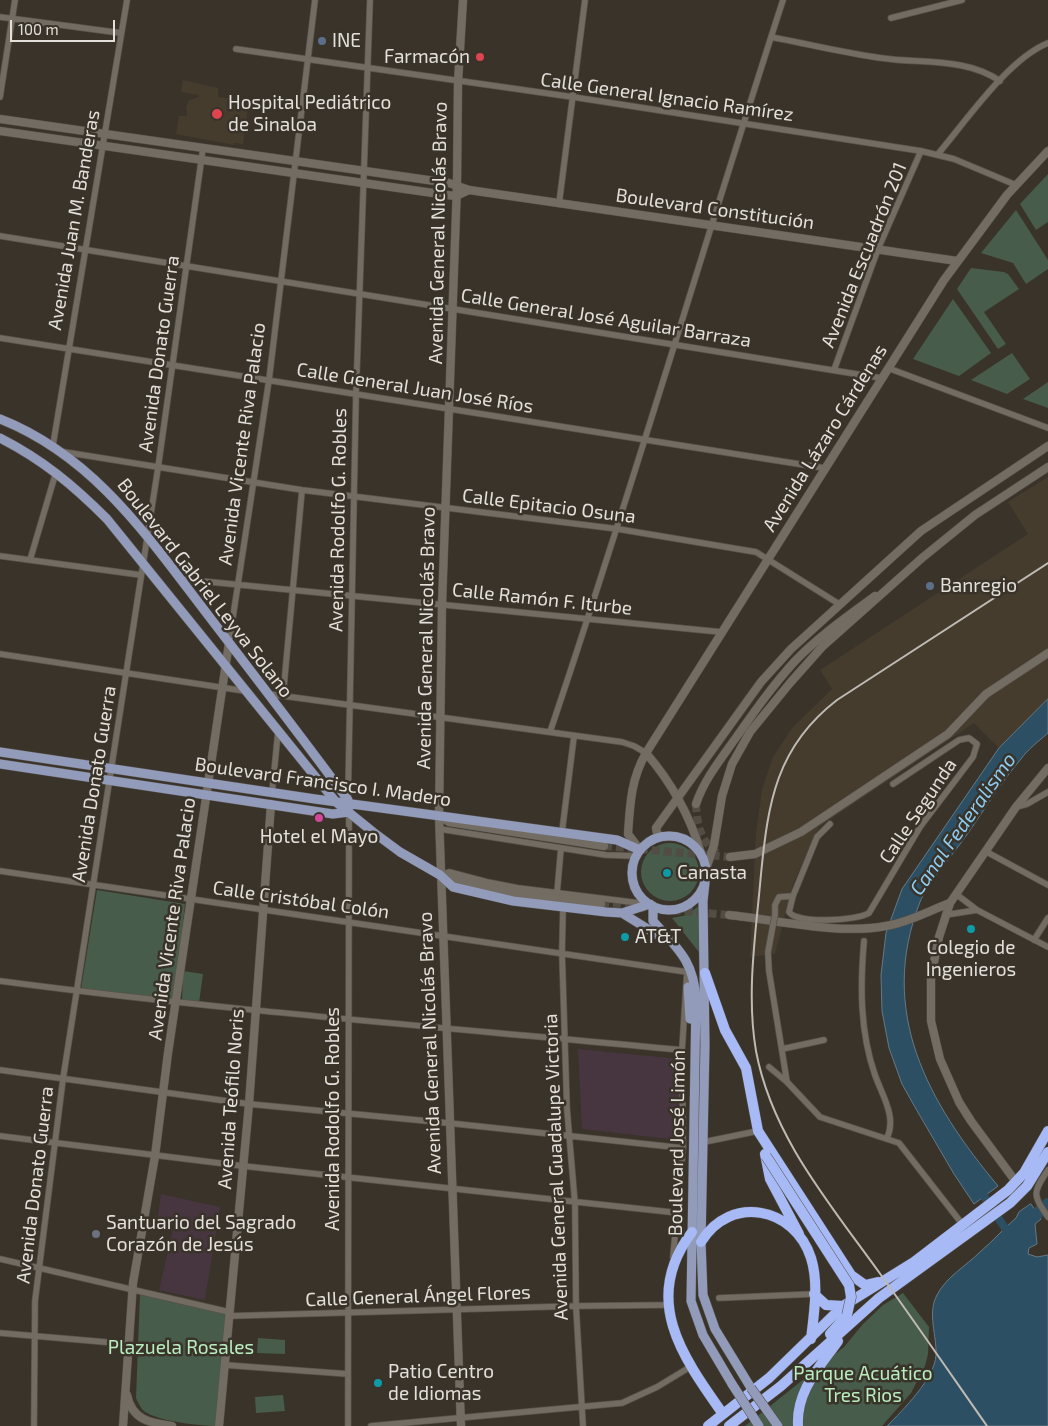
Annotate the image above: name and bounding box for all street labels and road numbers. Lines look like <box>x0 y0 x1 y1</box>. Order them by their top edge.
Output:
street label: Calle General Ignacio Ramírez <box>539 68 795 126</box>
street label: Avenida General Nicolás Bravo <box>424 101 452 365</box>
street label: Avenida Juan M. Banderas <box>43 108 105 332</box>
street label: Avenida Escuadrón 201 <box>816 159 912 351</box>
street label: Boulevard Constitución <box>614 184 816 234</box>
street label: Avenida Donato Guerra <box>134 254 184 454</box>
street label: Calle General José Aguilar Barraza <box>459 284 753 352</box>
street label: Avenida Vicente Riva Palacio <box>214 321 270 567</box>
street label: Avenida Lázaro Cárdenas <box>758 340 892 536</box>
street label: Calle General Juan José Ríos <box>295 358 535 418</box>
street label: Avenida Rodolfo G. Robles <box>325 408 351 632</box>
street label: Boulevard Gabriel Leyva Solano <box>112 474 298 702</box>
street label: Calle Epitacio Osuna <box>461 484 637 528</box>
street label: Avenida General Nicolás Bravo <box>412 506 440 770</box>
street label: Calle Ramón F. Iturbe <box>451 578 633 620</box>
street label: Avenida Donato Guerra <box>67 684 121 884</box>
street label: Boulevard Francisco I. Madero <box>193 753 453 811</box>
street label: Calle Segunda <box>875 754 961 868</box>
street label: Avenida Vicente Riva Palacio <box>144 796 200 1042</box>
street label: Calle Cristóbal Colón <box>211 876 391 924</box>
street label: Avenida General Nicolás Bravo <box>414 911 446 1175</box>
street label: Avenida Rodolfo G. Robles <box>322 1007 344 1231</box>
street label: Avenida Teófilo Noris <box>213 1008 249 1190</box>
street label: Avenida General Guadalupe Victoria <box>539 1013 573 1321</box>
street label: Boulevard José Limón <box>664 1050 690 1236</box>
street label: Avenida Donato Guerra <box>12 1085 58 1285</box>
street label: Calle General Ángel Flores <box>305 1281 531 1311</box>

